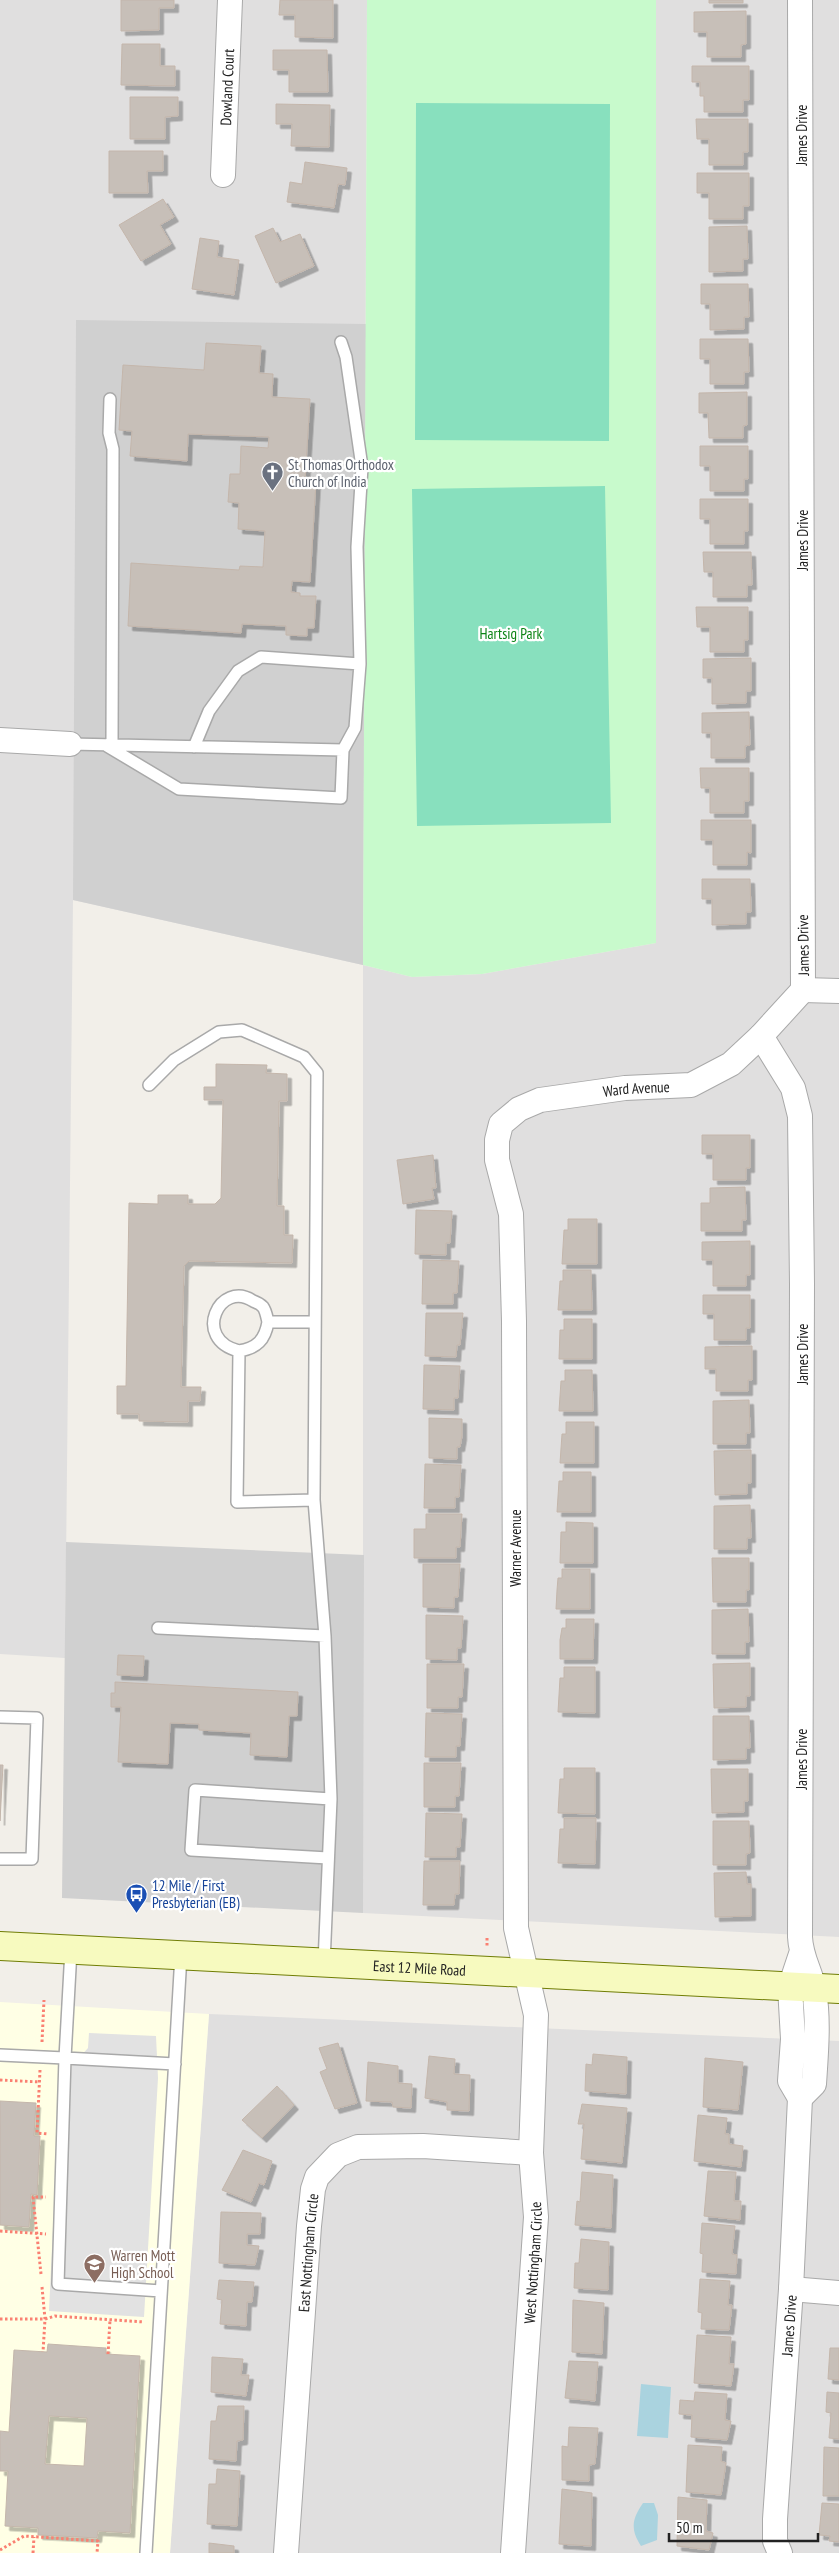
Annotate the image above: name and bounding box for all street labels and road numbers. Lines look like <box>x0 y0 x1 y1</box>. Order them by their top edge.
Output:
street label: Dowland Court <box>215 48 238 126</box>
street label: James Drive <box>792 104 811 167</box>
street label: James Drive <box>793 509 812 572</box>
street label: James Drive <box>793 914 813 977</box>
street label: Ward Avenue <box>602 1076 670 1101</box>
street label: James Drive <box>793 1323 812 1386</box>
street label: Warner Avenue <box>506 1509 525 1587</box>
street label: James Drive <box>792 1728 811 1791</box>
street label: East 12 Mile Road <box>373 1956 466 1979</box>
street label: East Nottingham Circle <box>293 2193 322 2313</box>
street label: West Nottingham Circle <box>519 2201 546 2324</box>
street label: James Drive <box>777 2294 800 2358</box>

